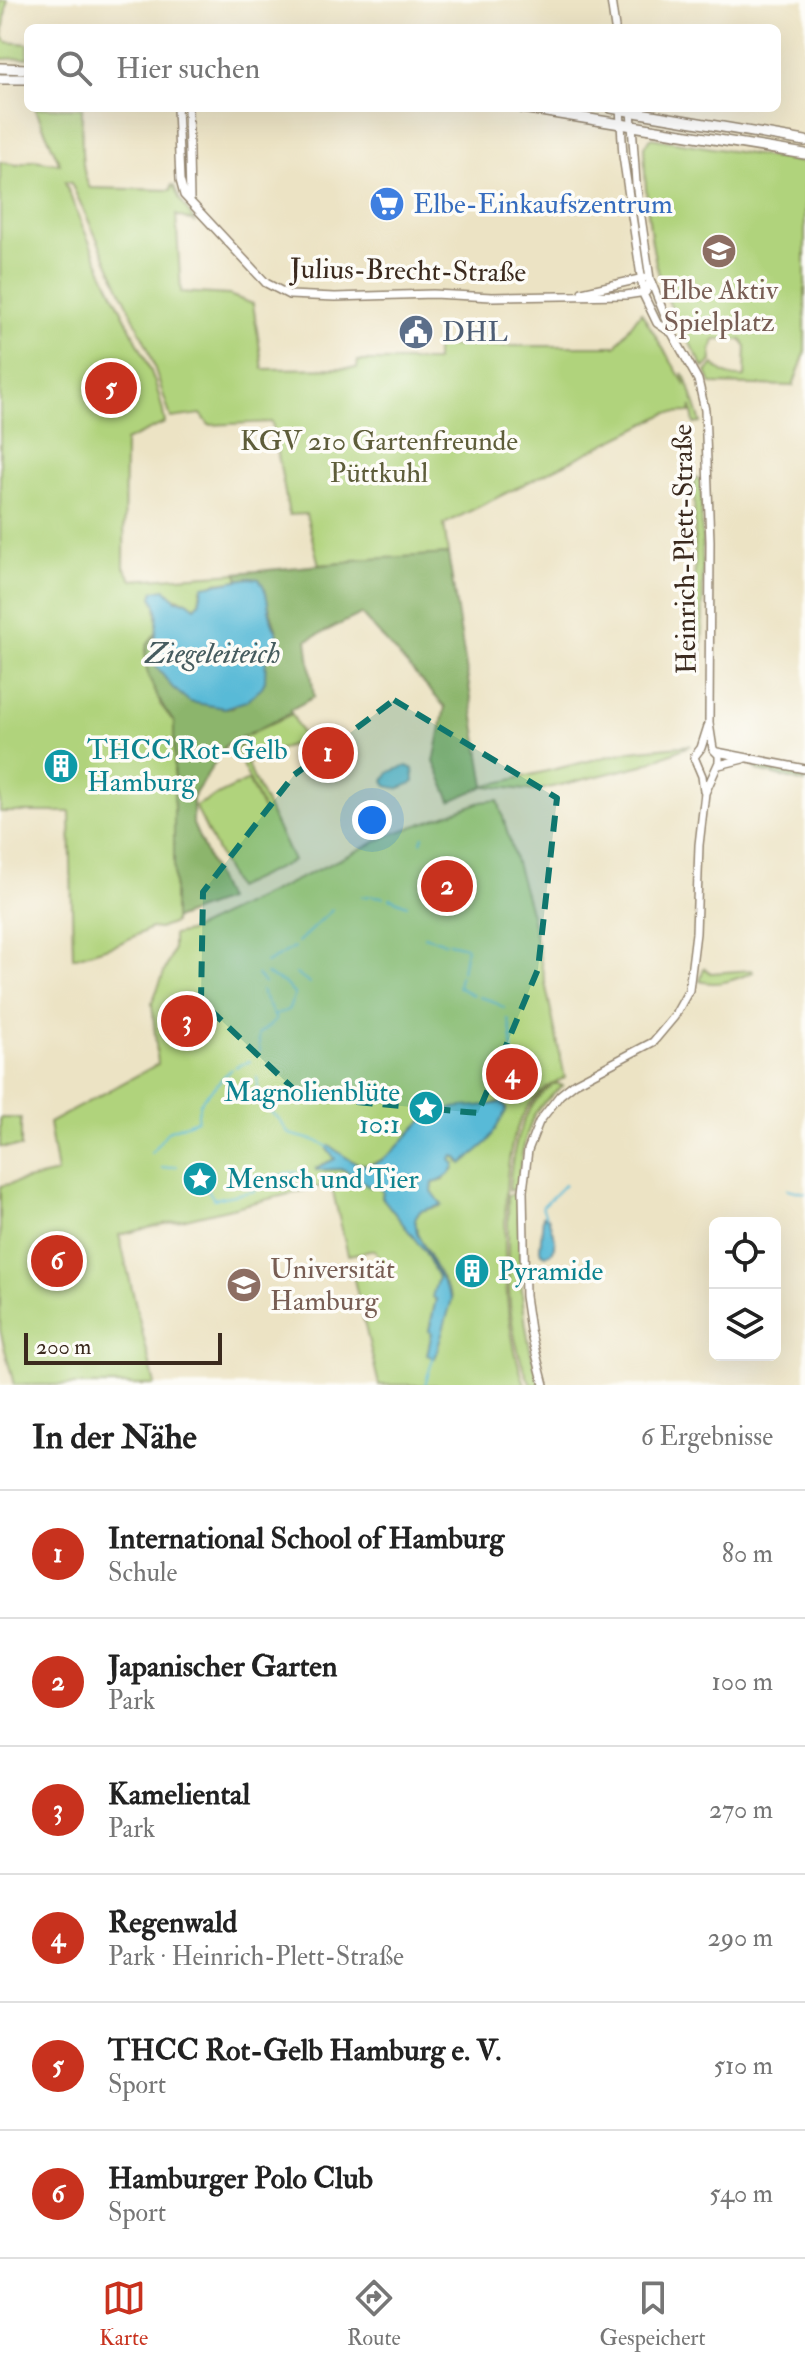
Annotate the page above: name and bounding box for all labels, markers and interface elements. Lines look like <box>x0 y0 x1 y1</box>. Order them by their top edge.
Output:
search box <box>24 24 781 112</box>
icon: search <box>52 46 96 90</box>
text: Hier suchen <box>116 50 260 87</box>
supermarket icon: Elbe-Einkaufszentrum <box>368 185 406 223</box>
place label: Elbe-Einkaufszentrum <box>413 187 673 222</box>
school or university icon: Elbe Aktiv Spielplatz <box>700 232 738 270</box>
street label: Julius-Brecht-Straße <box>289 251 527 291</box>
place label: Elbe Aktiv Spielplatz <box>660 273 779 340</box>
public building icon: DHL <box>397 313 435 351</box>
place label: DHL <box>442 315 508 350</box>
pin: 5 <box>85 358 137 418</box>
street label: Heinrich-Plett-Straße <box>665 423 705 674</box>
park label: KGV 210 Gartenfreunde Püttkuhl <box>240 424 518 491</box>
water label: Ziegeleiteich <box>144 635 281 672</box>
pin: 1 <box>302 723 354 783</box>
place label: THCC Rot-Gelb Hamburg <box>87 733 288 800</box>
building icon: THCC Rot-Gelb Hamburg <box>42 747 80 785</box>
your location <box>352 800 392 840</box>
pin: 2 <box>421 856 473 916</box>
pin: 3 <box>161 991 213 1051</box>
pin: 4 <box>486 1044 538 1104</box>
place label: Magnolienblüte 10:1 <box>224 1075 400 1142</box>
place icon: Magnolienblüte 10:1 <box>407 1089 445 1127</box>
place icon: Mensch und Tier <box>181 1160 219 1198</box>
place label: Mensch und Tier <box>226 1162 419 1197</box>
map controls <box>709 1217 781 1361</box>
button: locate <box>709 1217 781 1289</box>
pin: 6 <box>31 1231 83 1291</box>
place label: Universität Hamburg <box>270 1252 395 1319</box>
building icon: Pyramide <box>453 1252 491 1290</box>
place label: Pyramide <box>498 1254 603 1289</box>
school or university icon: Universität Hamburg <box>225 1266 263 1304</box>
button: layers <box>709 1289 781 1361</box>
scale bar <box>24 1329 222 1365</box>
text: 200 m <box>36 1333 91 1361</box>
text: In der Nähe <box>32 1416 197 1459</box>
text: 6 Ergebnisse <box>641 1421 773 1453</box>
text: International School of Hamburg <box>108 1520 504 1557</box>
text: 1 <box>53 1538 63 1570</box>
text: 80 m <box>722 1538 773 1570</box>
text: Schule <box>108 1557 177 1589</box>
text: Japanischer Garten <box>108 1648 337 1685</box>
text: 2 <box>51 1666 65 1698</box>
text: 100 m <box>712 1666 773 1698</box>
text: Park <box>108 1685 155 1717</box>
text: Kameliental <box>108 1776 250 1813</box>
text: 3 <box>53 1794 63 1826</box>
text: 270 m <box>709 1794 773 1826</box>
text: Park <box>108 1813 155 1845</box>
text: Regenwald <box>108 1904 237 1941</box>
text: 4 <box>51 1922 65 1954</box>
text: 290 m <box>708 1922 773 1954</box>
text: Park · Heinrich-Plett-Straße <box>108 1941 404 1973</box>
text: THCC Rot-Gelb Hamburg e. V. <box>108 2032 501 2069</box>
text: 5 <box>52 2050 64 2082</box>
text: 510 m <box>713 2050 773 2082</box>
text: Sport <box>108 2069 166 2101</box>
text: Hamburger Polo Club <box>108 2160 373 2197</box>
text: 6 <box>51 2178 65 2210</box>
text: 540 m <box>709 2178 773 2210</box>
text: Sport <box>108 2197 166 2229</box>
tab: Karte <box>99 2276 148 2352</box>
tab: Route <box>347 2276 401 2352</box>
tab: Gespeichert <box>599 2276 706 2352</box>

